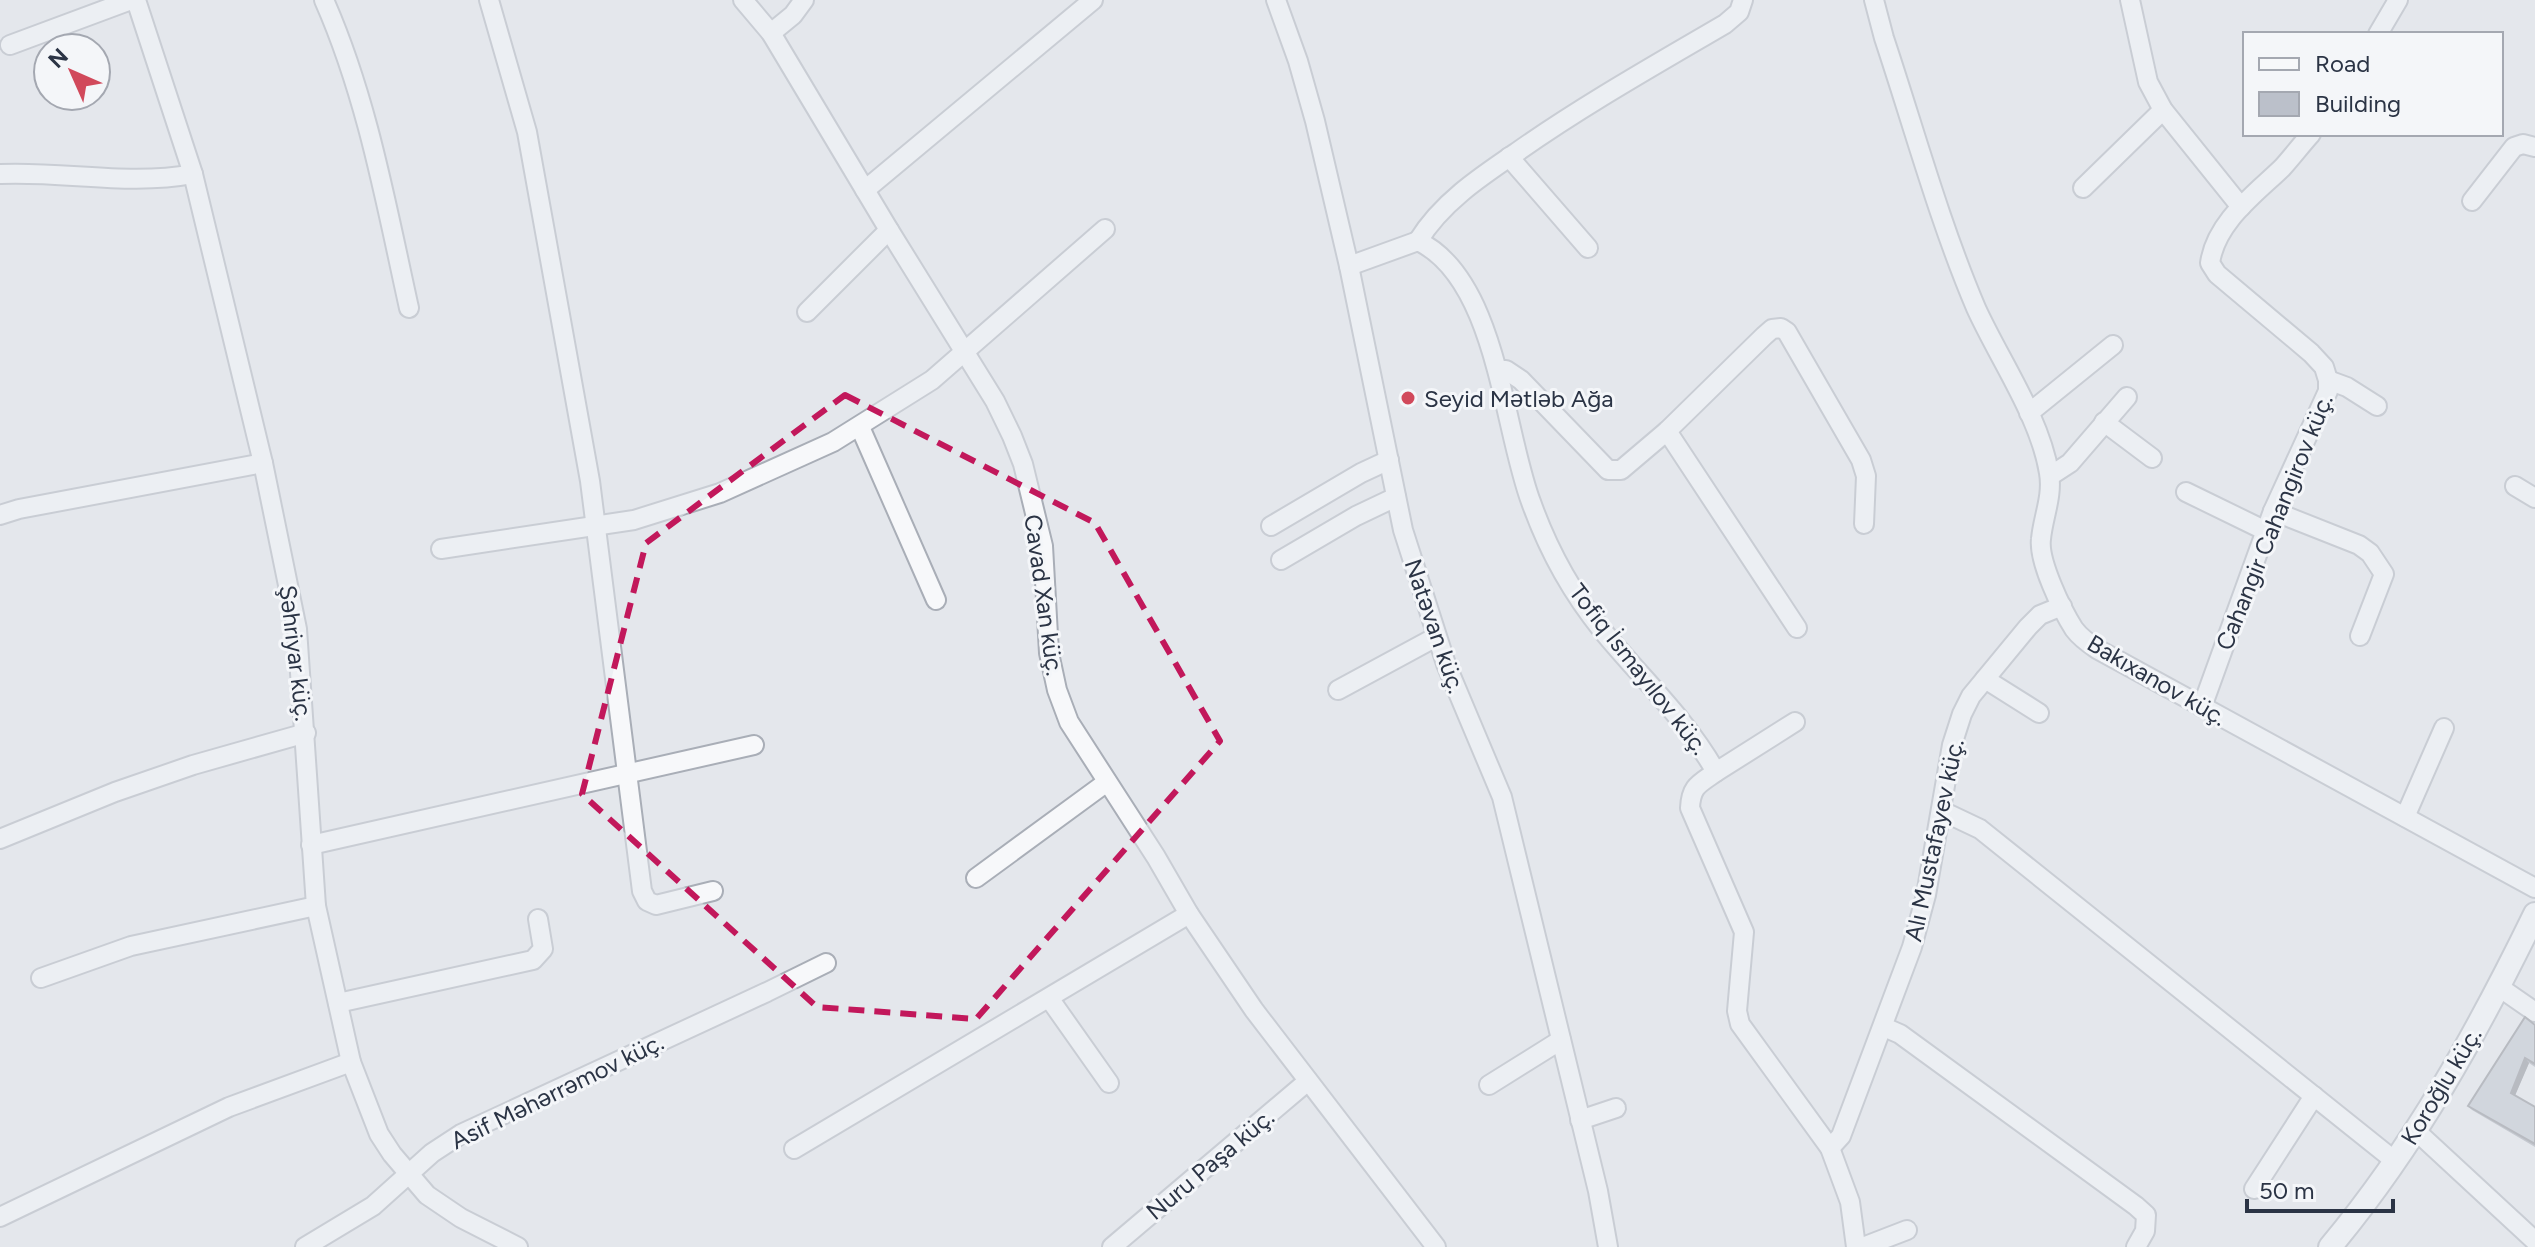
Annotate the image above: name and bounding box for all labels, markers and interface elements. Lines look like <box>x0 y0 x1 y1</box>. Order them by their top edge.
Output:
north arrow <box>32 32 112 112</box>
legend <box>2243 32 2503 136</box>
text: N <box>43 43 74 74</box>
text: Road <box>2315 49 2370 78</box>
text: Building <box>2315 89 2401 118</box>
place label: Seyid Mətləb Ağa <box>1424 384 1613 413</box>
marker: Seyid Mətləb Ağa <box>1399 389 1417 407</box>
street label: Cahangir Cahangirov küç. <box>2209 390 2339 654</box>
street label: Cavad Xan küç. <box>1018 512 1070 678</box>
street label: Natəvan küç. <box>1398 555 1472 697</box>
street label: Tofiq İsmayılov küç. <box>1563 578 1715 760</box>
street label: Şəhriyar küç. <box>273 583 319 723</box>
street label: Bakıxanov küç. <box>2082 628 2232 732</box>
street label: Alı Mustafayev küç. <box>1898 736 1970 944</box>
street label: Koroğlu küç. <box>2395 1022 2487 1150</box>
street label: Asif Məhərrəmov küç. <box>446 1027 668 1155</box>
street label: Nuru Paşa küç. <box>1140 1102 1280 1226</box>
scale bar <box>2247 1163 2393 1213</box>
text: 50 m <box>2259 1176 2315 1205</box>

